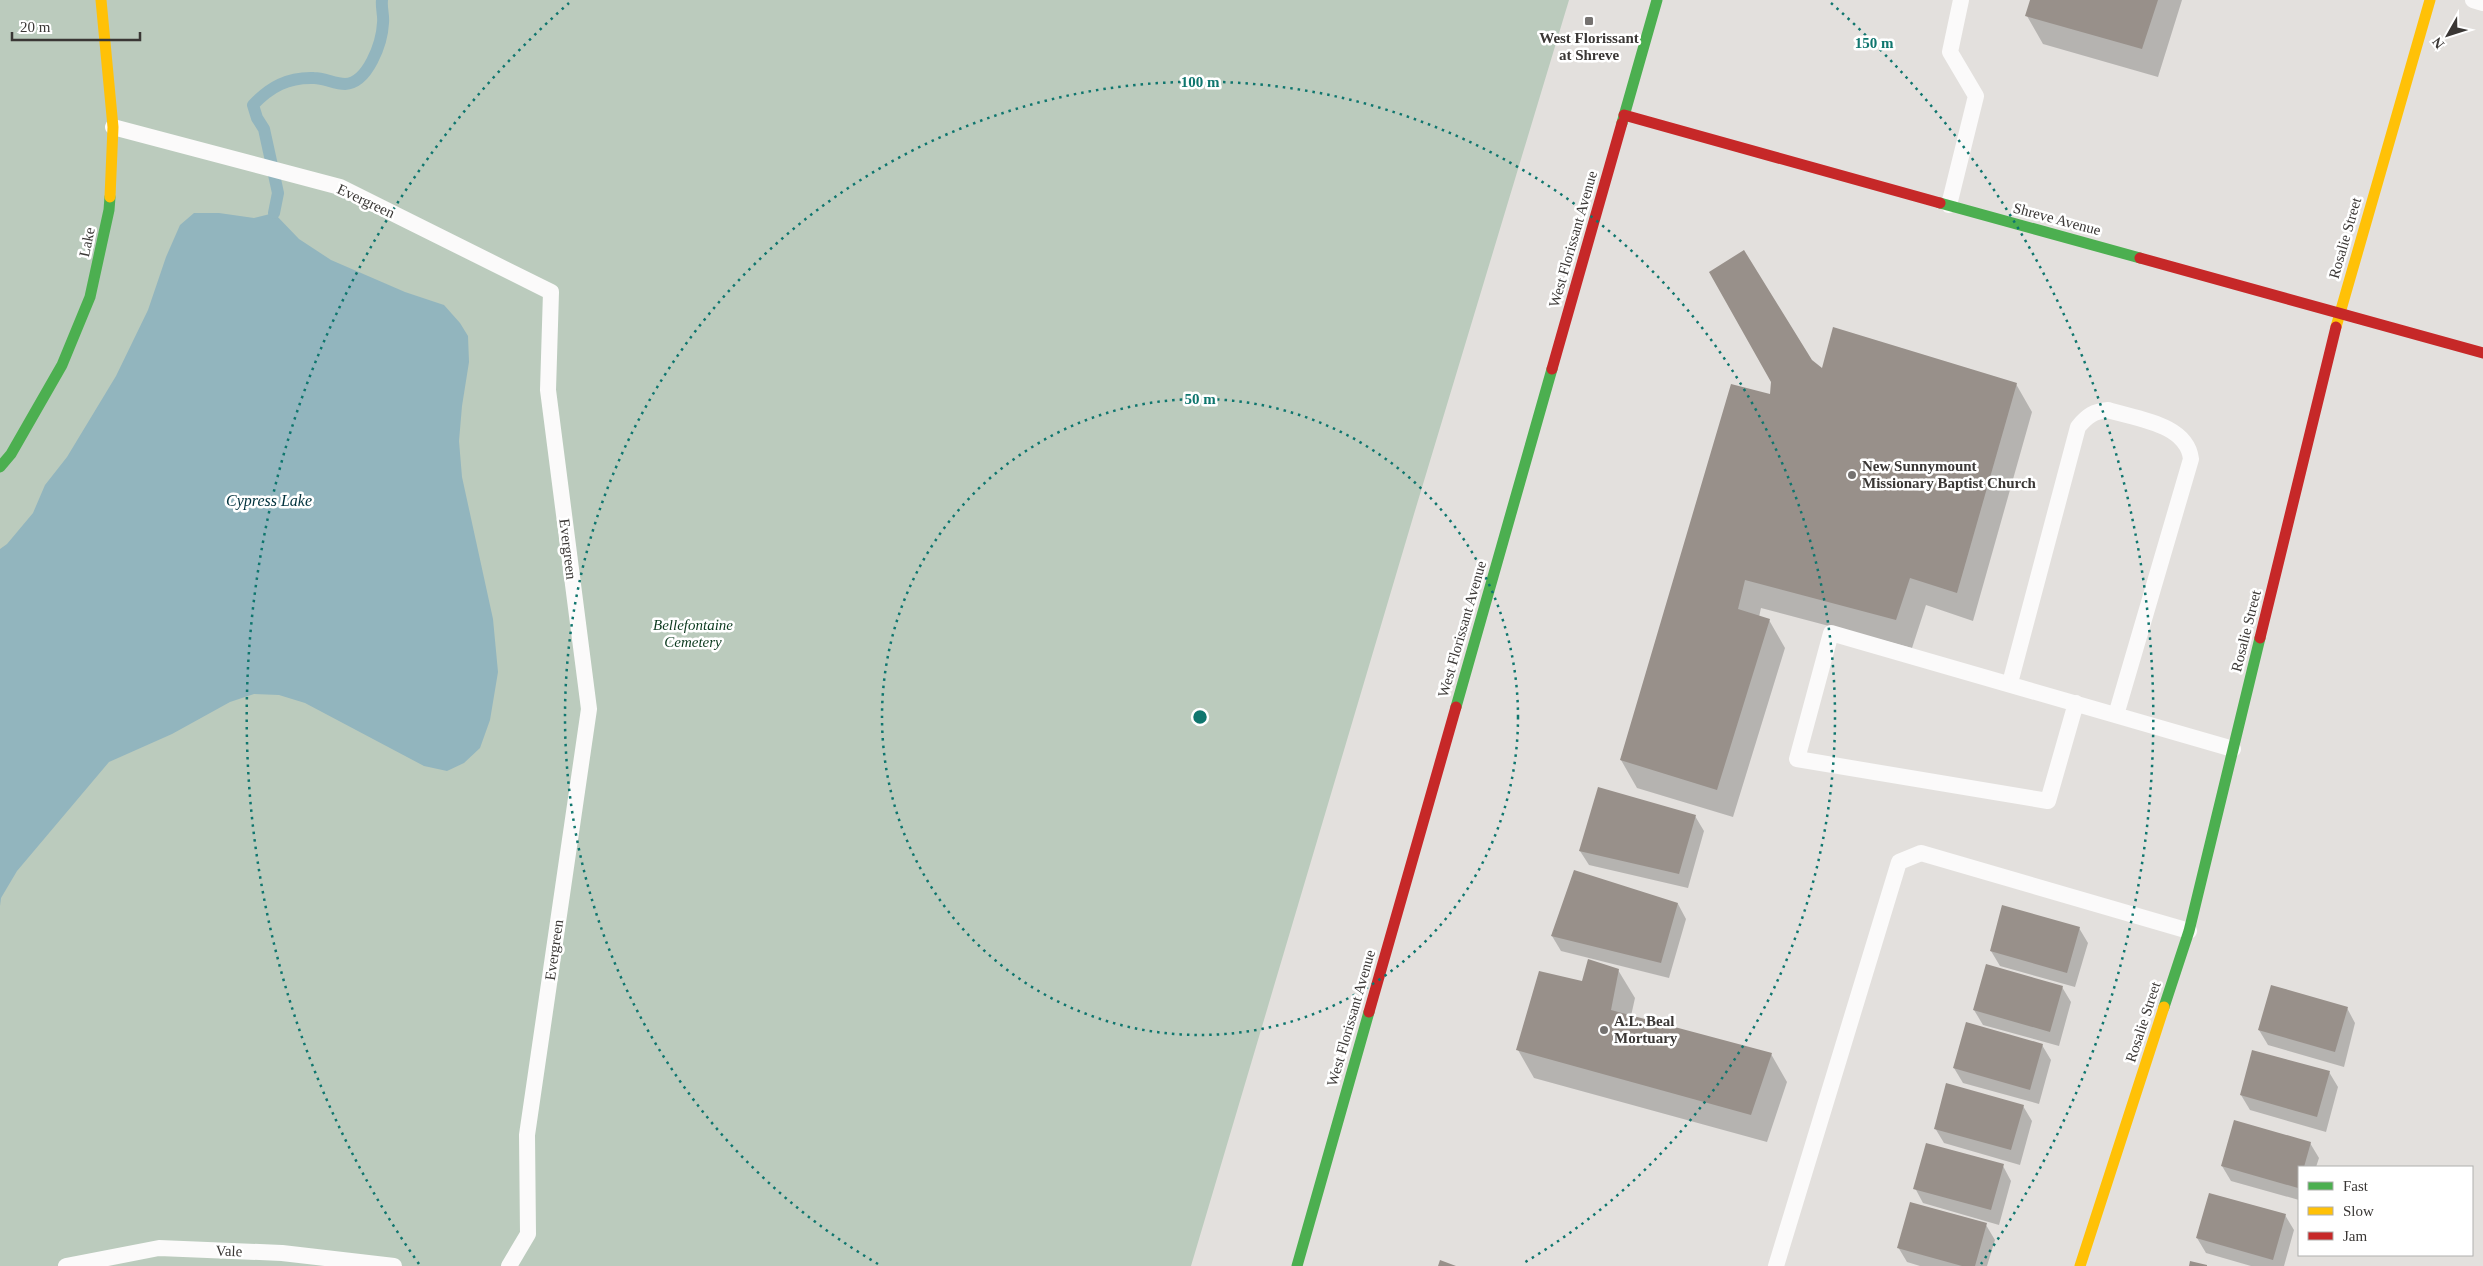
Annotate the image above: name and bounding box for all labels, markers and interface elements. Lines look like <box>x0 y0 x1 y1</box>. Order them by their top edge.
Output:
scale bar <box>12 10 140 42</box>
north arrow <box>2423 10 2473 60</box>
marker: West Florissant at Shreve <box>1583 15 1595 27</box>
text: 20 m <box>20 19 51 35</box>
place label: West Florissant at Shreve <box>1539 30 1639 63</box>
text: N <box>2429 34 2447 52</box>
text: 150 m <box>1855 35 1894 51</box>
text: 100 m <box>1181 74 1220 90</box>
street label: West Florissant Avenue <box>1546 169 1600 309</box>
street label: Evergreen <box>335 181 398 221</box>
street label: Rosalie Street <box>2326 195 2364 280</box>
street label: Shreve Avenue <box>2011 200 2103 238</box>
street label: Lake <box>76 225 98 258</box>
text: 50 m <box>1184 391 1216 407</box>
place label: New Sunnymount Missionary Baptist Church <box>1862 458 2037 491</box>
marker: New Sunnymount Missionary Baptist Church <box>1846 469 1858 481</box>
water label: Cypress Lake <box>226 492 312 510</box>
street label: Evergreen <box>556 518 580 581</box>
street label: West Florissant Avenue <box>1435 559 1489 699</box>
street label: Rosalie Street <box>2228 588 2264 674</box>
park label: Bellefontaine Cemetery <box>653 617 733 650</box>
centre of rings <box>1191 708 1209 726</box>
street label: Evergreen <box>542 918 566 981</box>
street label: West Florissant Avenue <box>1324 948 1378 1088</box>
street label: Rosalie Street <box>2122 979 2164 1064</box>
place label: A.L. Beal Mortuary <box>1614 1013 1678 1046</box>
marker: A.L. Beal Mortuary <box>1598 1024 1610 1036</box>
legend <box>2298 1166 2473 1256</box>
text: Fast <box>2343 1178 2369 1194</box>
text: Slow <box>2343 1203 2374 1219</box>
text: Jam <box>2343 1228 2367 1244</box>
street label: Vale <box>215 1243 243 1259</box>

